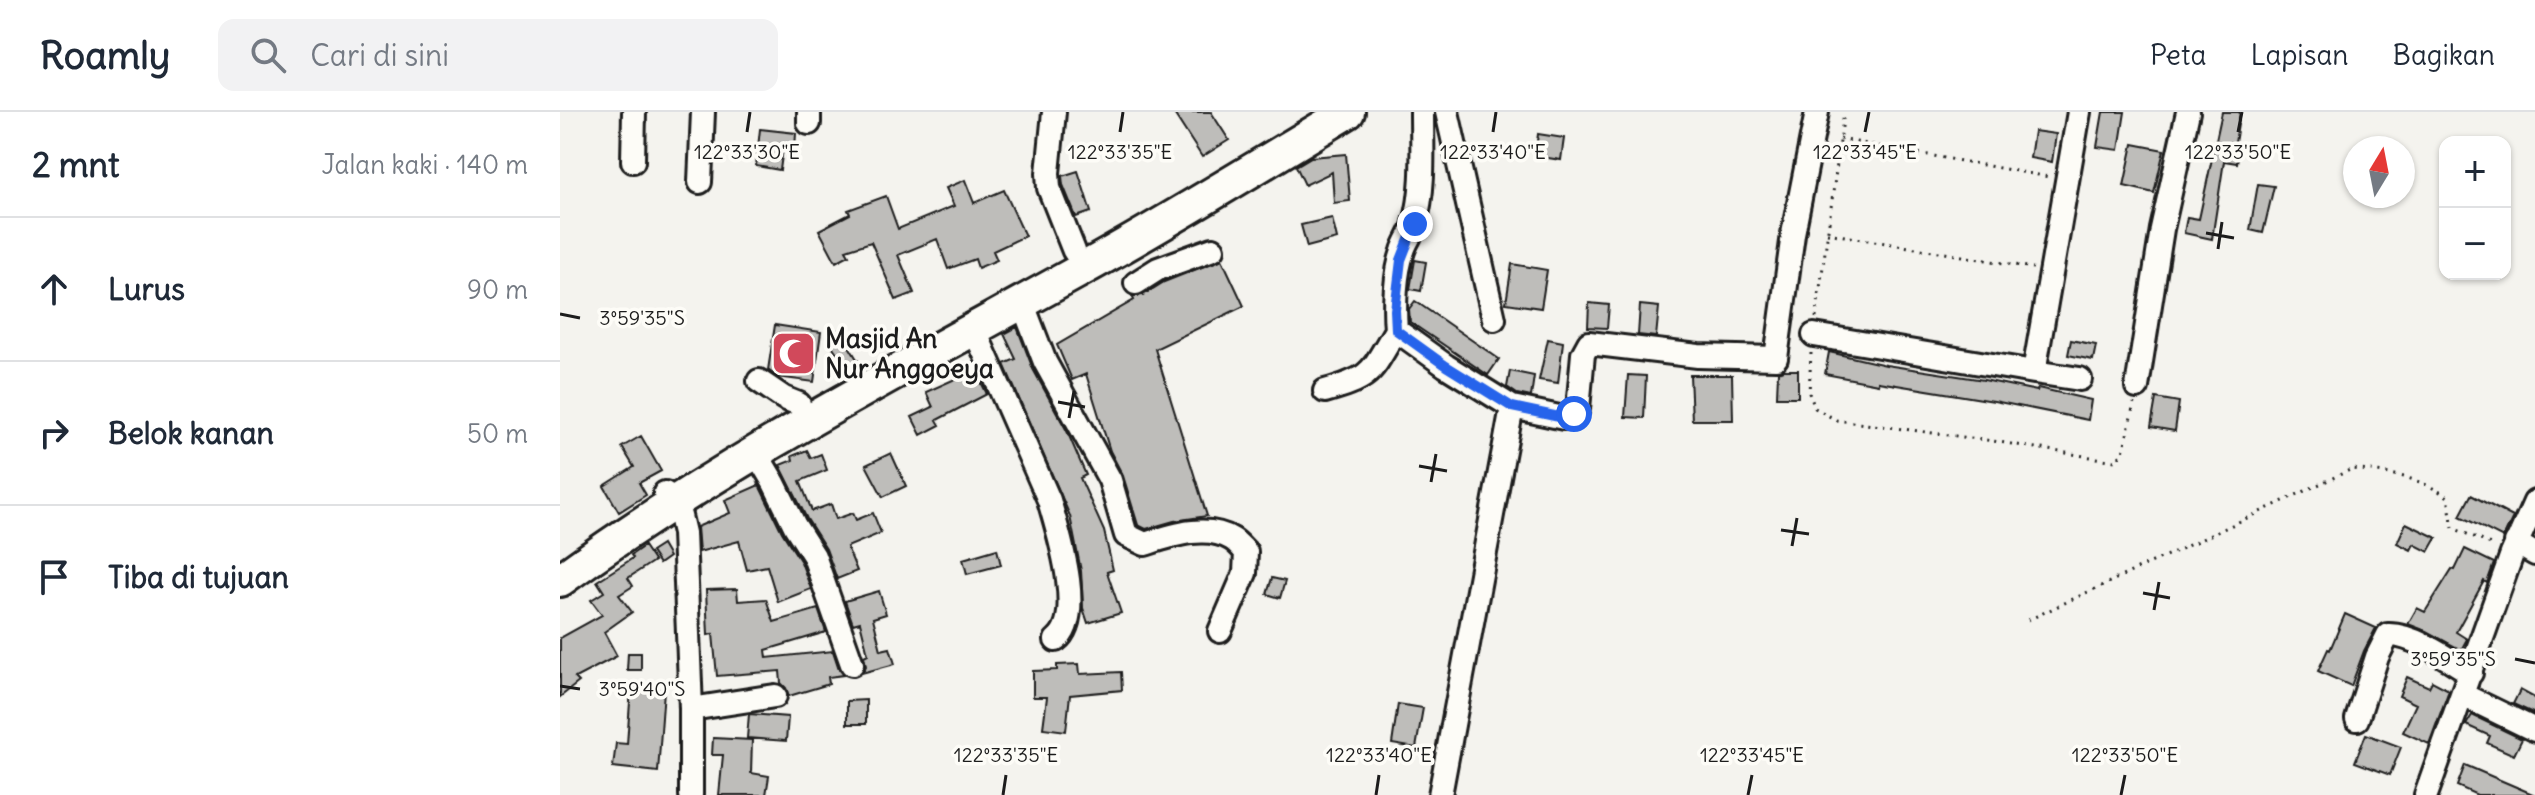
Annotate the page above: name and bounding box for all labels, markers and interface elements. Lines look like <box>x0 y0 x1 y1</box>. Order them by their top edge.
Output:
search box <box>218 19 778 91</box>
text: Roamly <box>40 32 170 79</box>
icon: search <box>246 33 290 77</box>
text: Cari di sini <box>310 36 449 74</box>
text: Peta <box>2150 37 2206 73</box>
text: Lapisan <box>2250 37 2349 73</box>
text: Bagikan <box>2393 37 2495 73</box>
north arrow <box>2343 136 2415 208</box>
map controls <box>2439 136 2511 280</box>
button: + <box>2439 136 2511 208</box>
text: 122°33'30"E <box>694 139 800 164</box>
text: 122°33'35"E <box>1068 139 1172 164</box>
text: 122°33'40"E <box>1440 139 1546 164</box>
text: 122°33'45"E <box>1813 139 1917 164</box>
text: 122°33'50"E <box>2185 139 2291 164</box>
text: 2 mnt <box>32 143 119 186</box>
text: Jalan kaki · 140 m <box>321 148 528 181</box>
route end <box>1397 206 1433 242</box>
button: − <box>2439 208 2511 280</box>
icon: ahead <box>32 267 76 311</box>
text: Lurus <box>108 270 185 308</box>
text: 90 m <box>467 273 528 306</box>
text: 3°59'35"S <box>599 305 685 330</box>
place label: Masjid An Nur Anggoeya <box>825 322 994 385</box>
mosque icon: Masjid An Nur Anggoeya <box>770 330 818 378</box>
route start <box>1556 396 1592 432</box>
icon: right <box>32 411 76 455</box>
text: Belok kanan <box>108 414 274 452</box>
text: 50 m <box>467 417 528 450</box>
icon: arrive <box>32 555 76 599</box>
text: Tiba di tujuan <box>108 558 289 596</box>
text: 3°59'35"S <box>2410 646 2496 671</box>
text: 3°59'40"S <box>599 676 685 701</box>
text: 122°33'35"E <box>954 742 1058 767</box>
text: 122°33'40"E <box>1326 742 1432 767</box>
text: 122°33'45"E <box>1700 742 1804 767</box>
text: 122°33'50"E <box>2072 742 2178 767</box>

